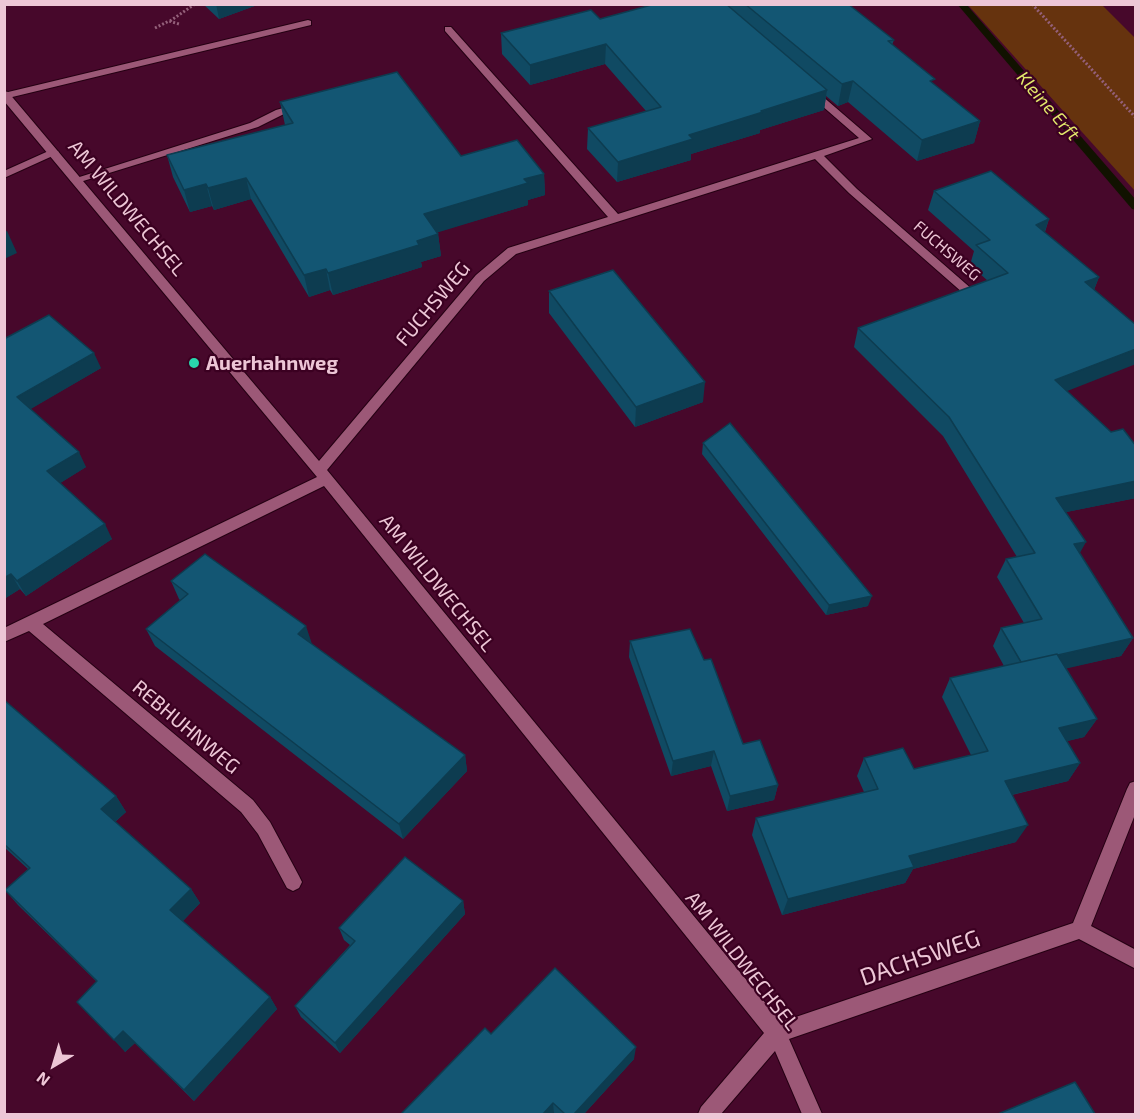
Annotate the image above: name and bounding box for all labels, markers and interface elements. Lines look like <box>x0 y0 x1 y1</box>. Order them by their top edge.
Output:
water label: Kleine Erft <box>1012 67 1084 145</box>
street label: AM WILDWECHSEL <box>63 135 191 281</box>
street label: FUCHSWEG <box>910 217 984 285</box>
street label: FUCHSWEG <box>391 257 475 351</box>
place label: Auerhahnweg <box>206 351 338 375</box>
marker: Auerhahnweg <box>187 356 201 370</box>
street label: AM WILDWECHSEL <box>374 510 500 656</box>
street label: REBHUHNWEG <box>127 675 245 779</box>
street label: AM WILDWECHSEL <box>680 887 804 1035</box>
street label: DACHSWEG <box>856 924 984 992</box>
north arrow <box>24 1035 84 1095</box>
text: N <box>32 1069 53 1091</box>

